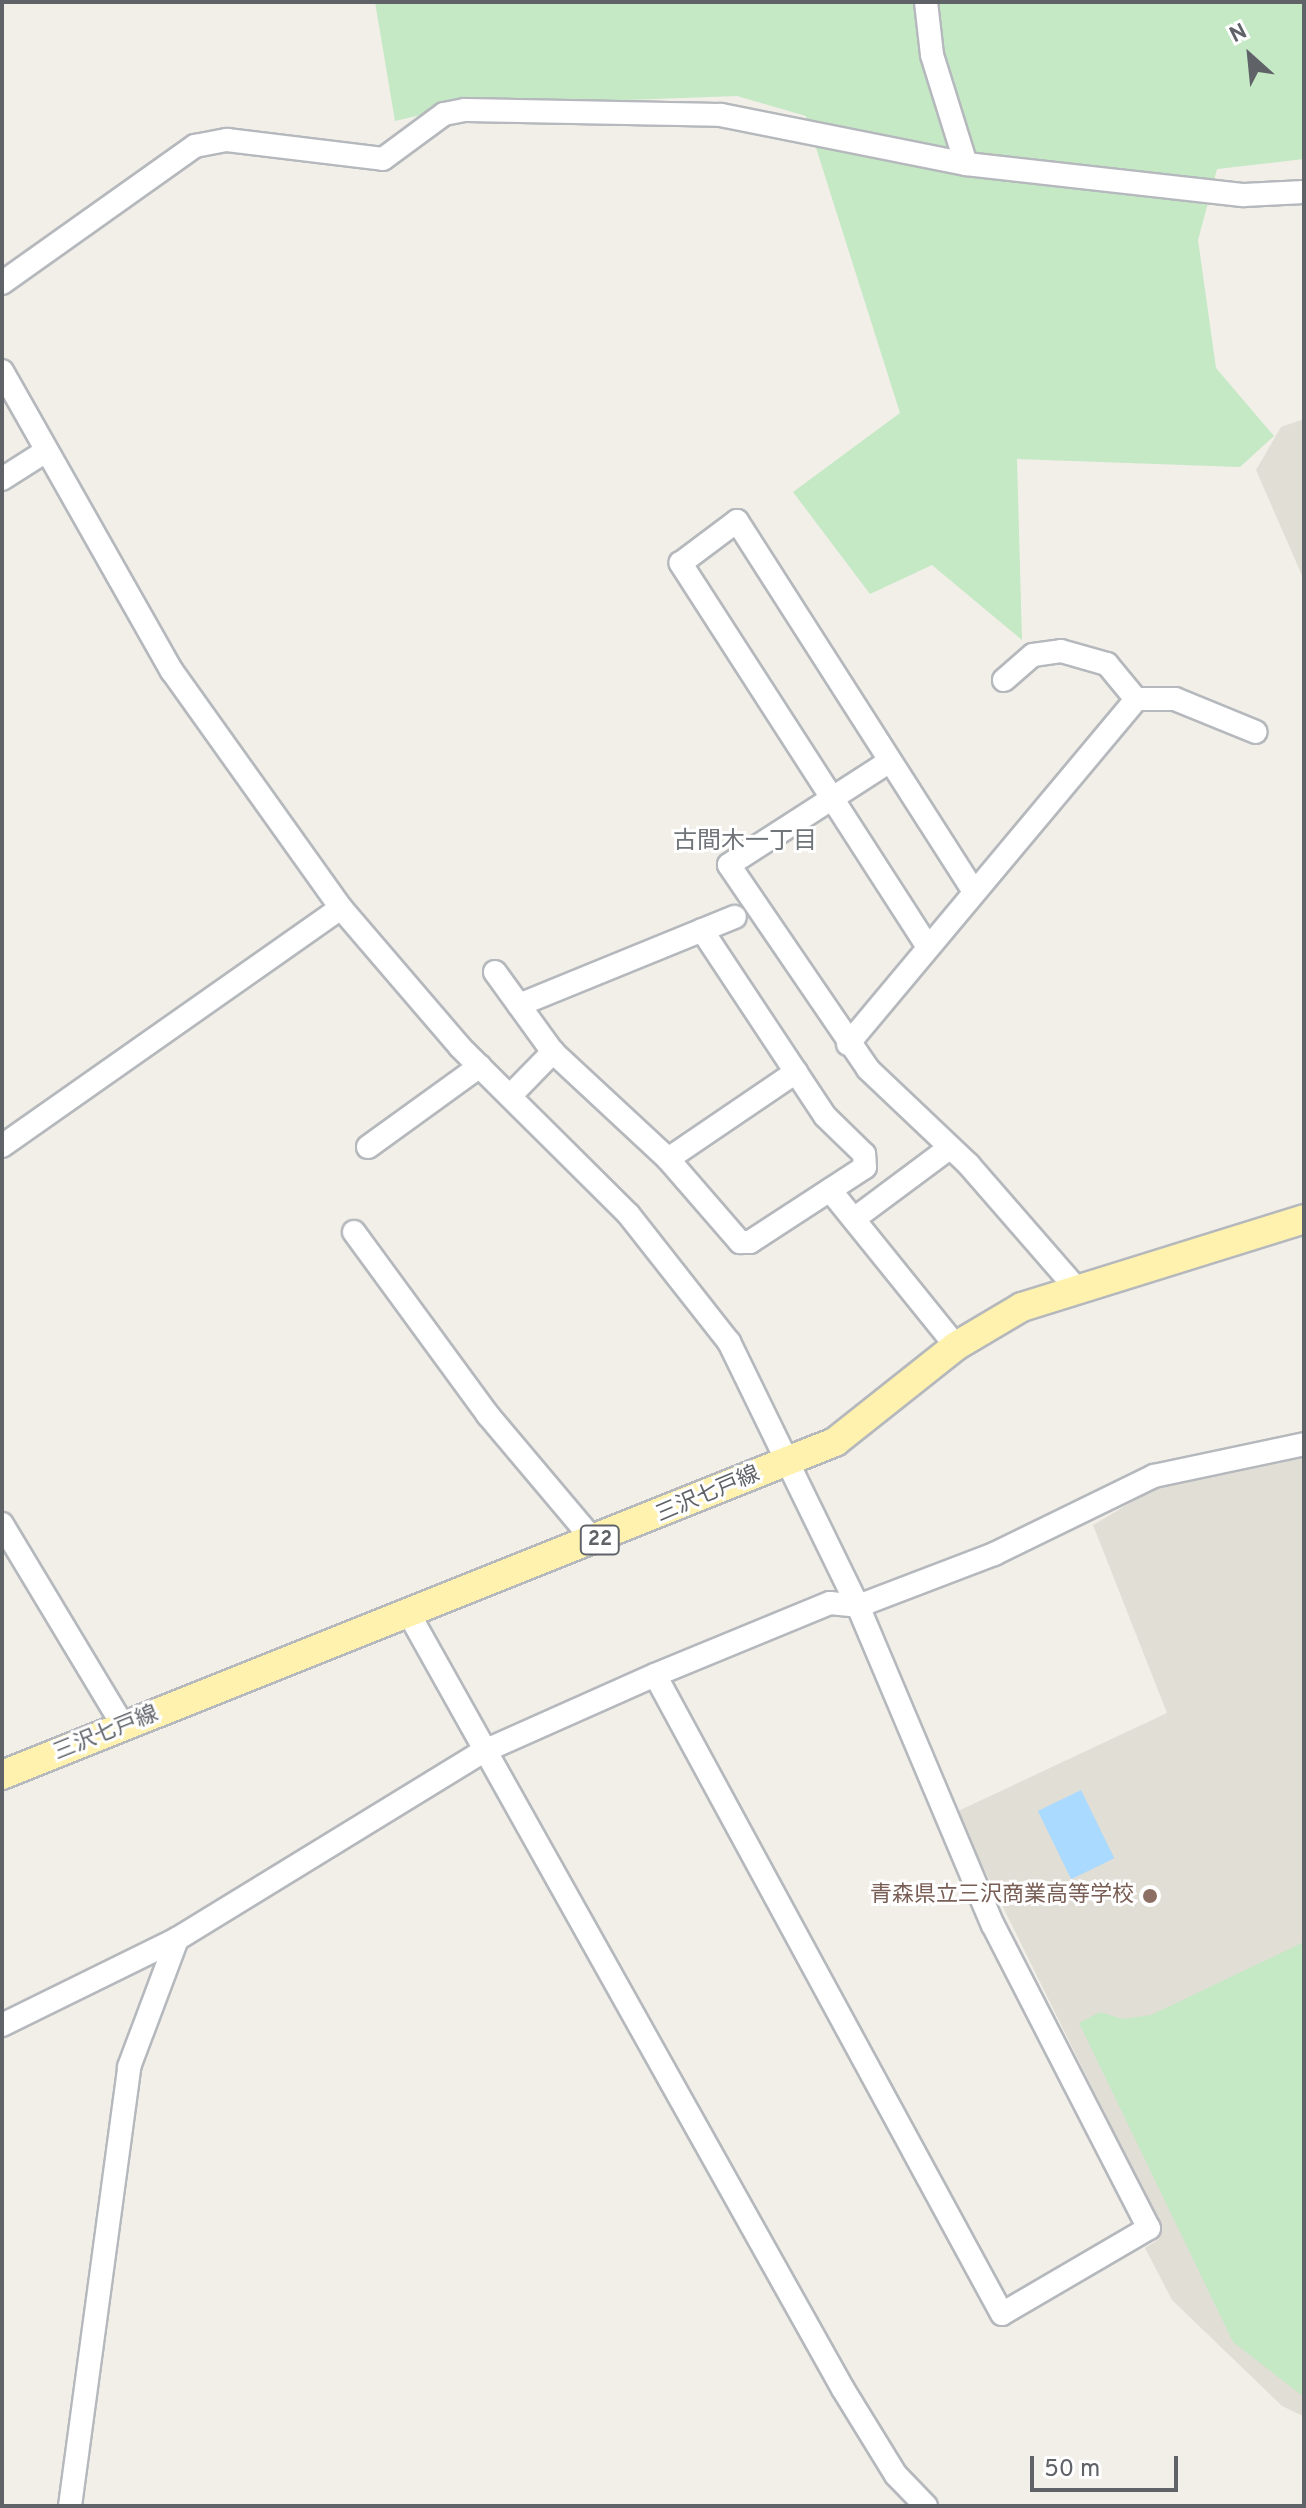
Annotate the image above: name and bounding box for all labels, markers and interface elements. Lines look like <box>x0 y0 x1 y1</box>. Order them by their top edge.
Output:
north arrow <box>1210 16 1290 96</box>
text: N <box>1226 19 1252 50</box>
district label: 古間木一丁目 <box>673 829 817 857</box>
street label: 三沢七戸線 <box>652 1461 764 1529</box>
road number: 22 <box>578 1524 622 1556</box>
street label: 三沢七戸線 <box>50 1701 162 1767</box>
place label: 青森県立三沢商業高等学校 <box>870 1883 1134 1909</box>
marker: 青森県立三沢商業高等学校 <box>1141 1887 1159 1905</box>
scale bar <box>1034 2440 1182 2490</box>
text: 50 m <box>1044 2455 1100 2485</box>

